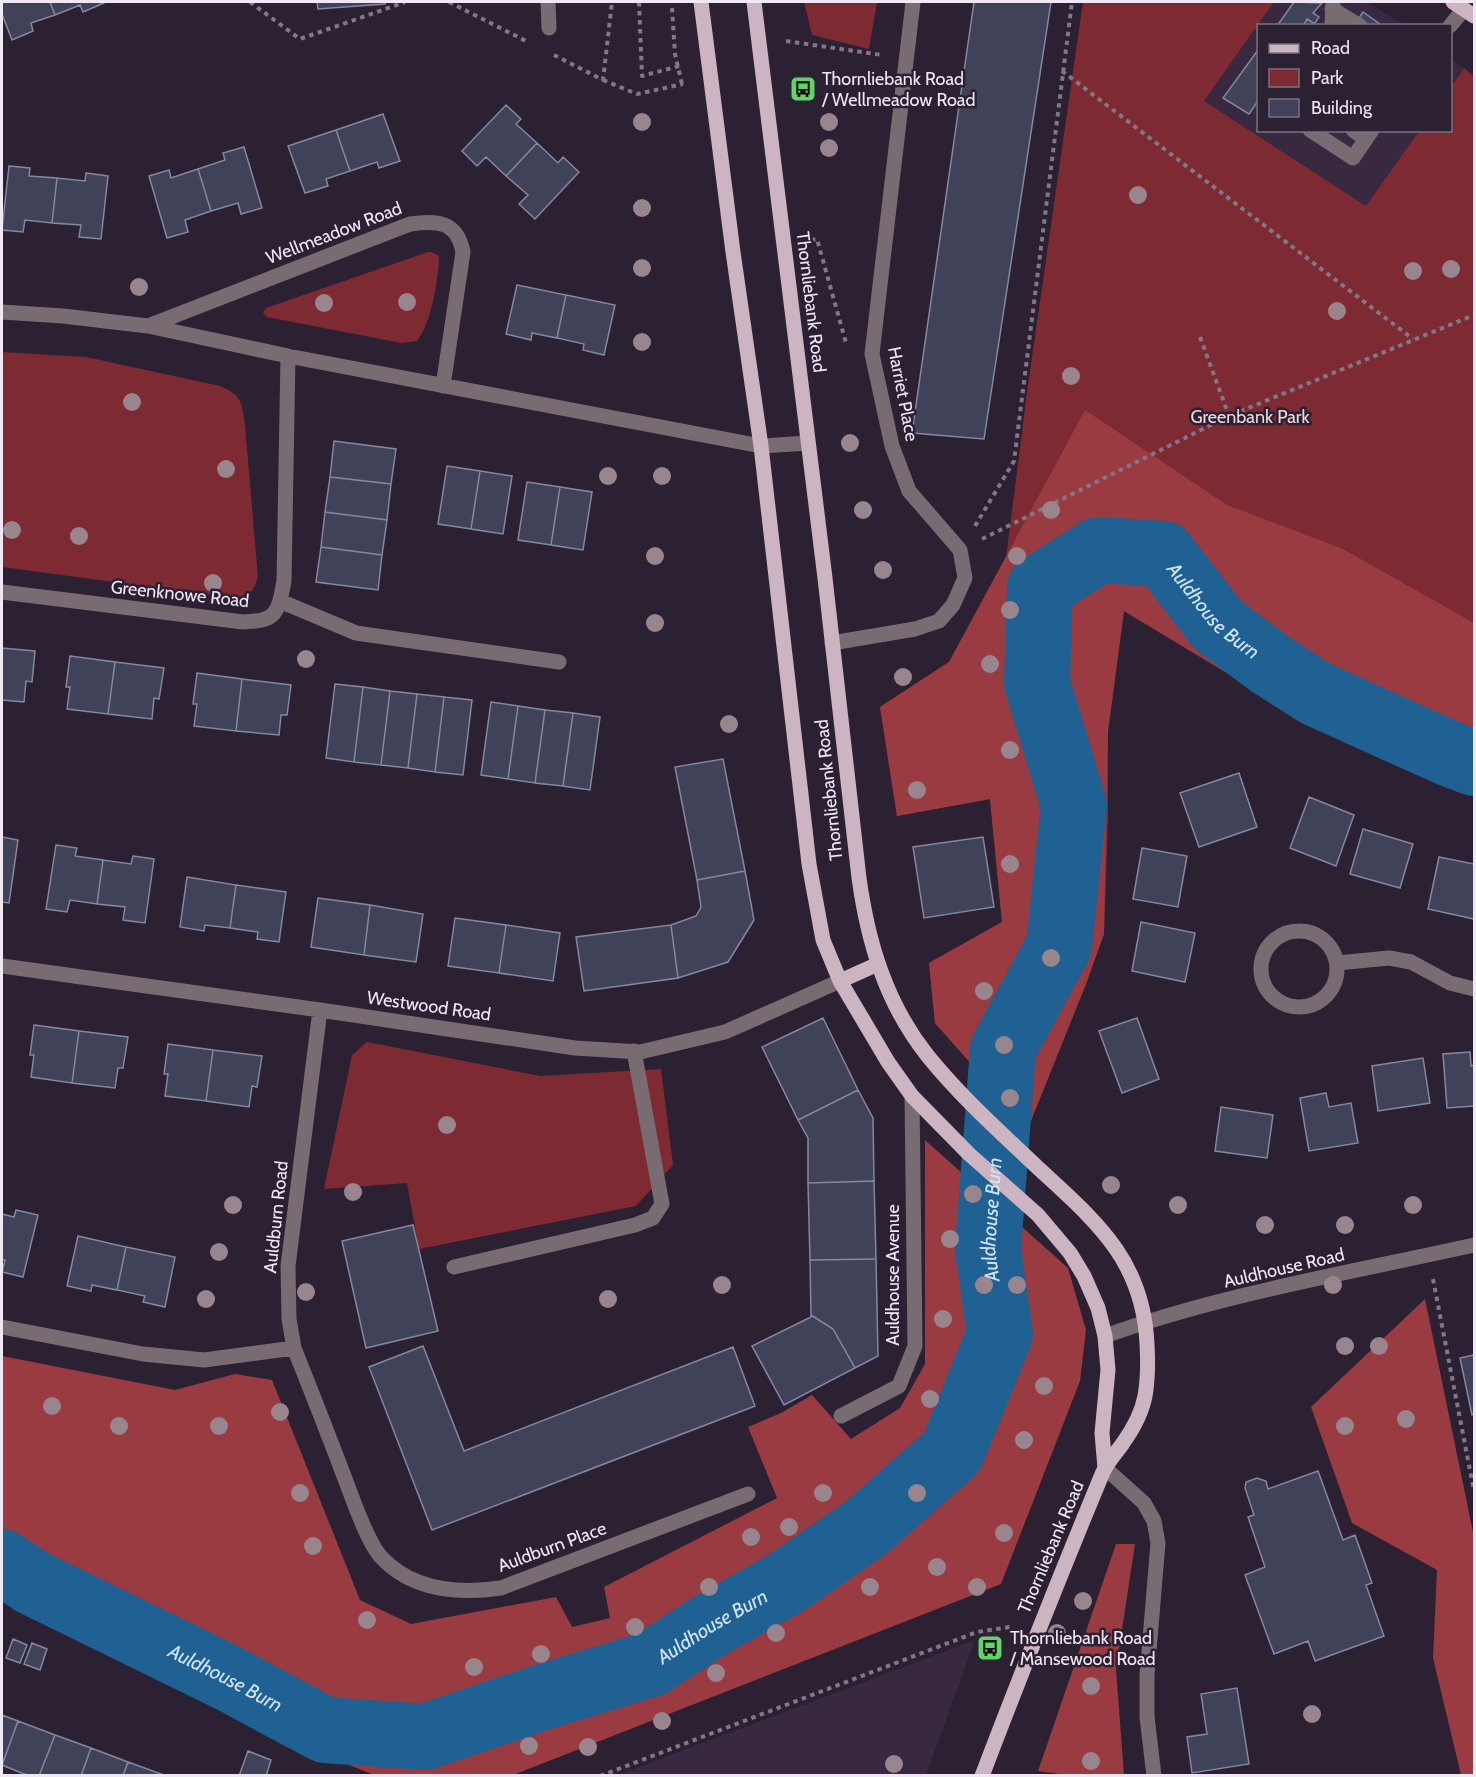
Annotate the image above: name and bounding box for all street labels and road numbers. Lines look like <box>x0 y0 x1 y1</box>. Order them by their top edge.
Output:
street label: Wellmeadow Road <box>263 197 405 269</box>
street label: Thornliebank Road <box>791 230 831 374</box>
street label: Harriet Place <box>883 345 923 443</box>
street label: Greenknowe Road <box>110 576 250 612</box>
street label: Thornliebank Road <box>811 718 847 862</box>
street label: Westwood Road <box>366 986 492 1026</box>
street label: Auldburn Road <box>259 1160 293 1274</box>
street label: Auldhouse Avenue <box>882 1204 904 1346</box>
street label: Auldhouse Road <box>1221 1243 1347 1293</box>
street label: Thornliebank Road <box>1013 1477 1089 1617</box>
street label: Auldburn Place <box>495 1517 609 1577</box>

